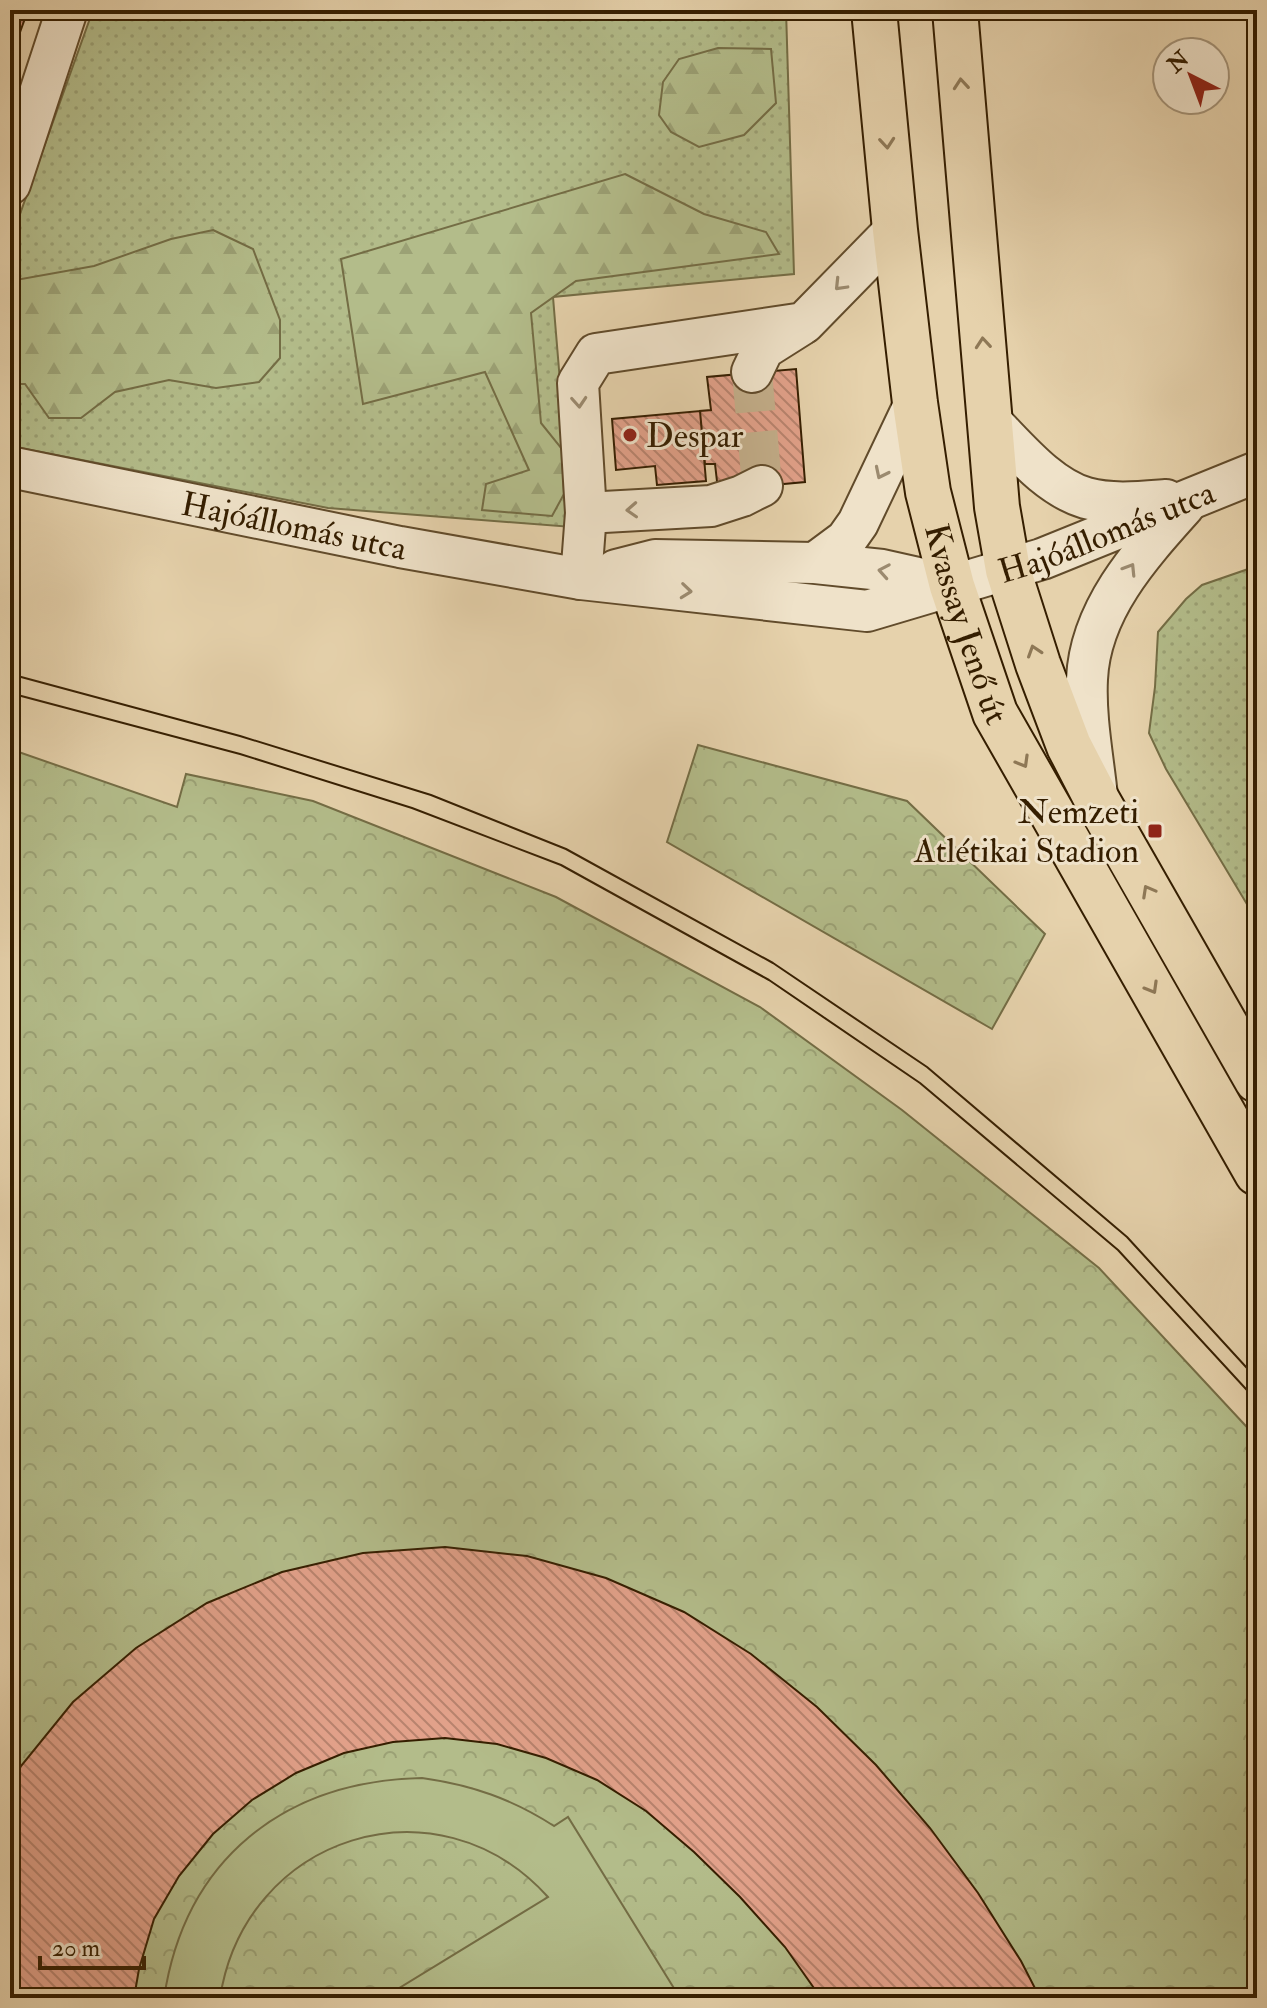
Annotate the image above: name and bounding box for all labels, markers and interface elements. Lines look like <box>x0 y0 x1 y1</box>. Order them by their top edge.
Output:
north arrow <box>1151 36 1231 116</box>
text: N <box>1161 45 1195 80</box>
one-way arrow <box>953 77 970 90</box>
one-way arrow <box>878 137 895 150</box>
one-way arrow <box>835 276 850 290</box>
one-way arrow <box>975 336 992 349</box>
one-way arrow <box>570 396 587 409</box>
place label: Despar <box>646 415 744 458</box>
marker: Despar <box>621 426 639 444</box>
one-way arrow <box>875 465 891 479</box>
street label: Hajóállomás utca <box>993 471 1222 594</box>
street label: Hajóállomás utca <box>177 483 411 571</box>
one-way arrow <box>625 502 638 519</box>
street label: Kvassay Jenő út <box>914 519 1017 732</box>
one-way arrow <box>877 563 891 580</box>
one-way arrow <box>1121 564 1136 578</box>
one-way arrow <box>680 582 693 599</box>
one-way arrow <box>1028 645 1044 659</box>
one-way arrow <box>1013 753 1029 768</box>
place label: Nemzeti Atlétikai Stadion <box>913 791 1139 873</box>
marker: Nemzeti Atlétikai Stadion <box>1146 822 1164 840</box>
one-way arrow <box>1143 884 1158 899</box>
one-way arrow <box>1142 980 1157 994</box>
scale bar <box>40 1920 144 1970</box>
text: 20 m <box>52 1933 101 1964</box>

